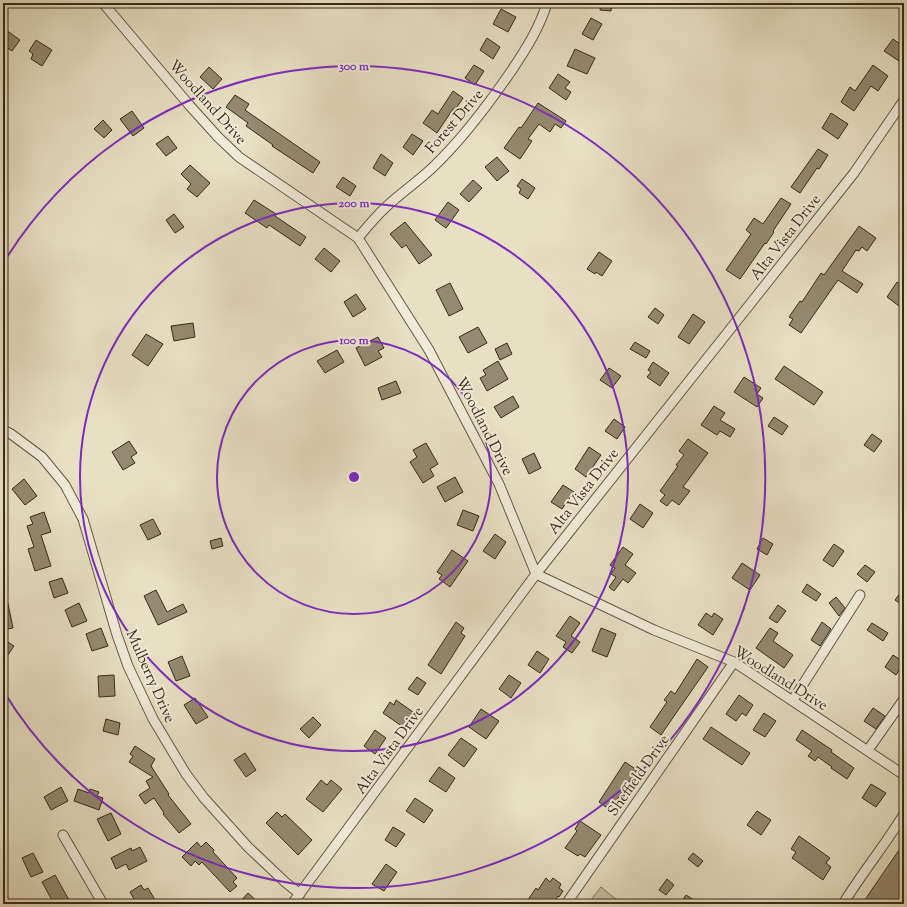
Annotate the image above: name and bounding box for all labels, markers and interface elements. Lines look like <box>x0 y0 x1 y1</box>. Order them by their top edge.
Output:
street label: Woodland Drive <box>163 56 251 150</box>
text: 300 m <box>339 58 369 76</box>
street label: Forest Drive <box>421 85 489 159</box>
street label: Alta Vista Drive <box>746 190 827 285</box>
text: 200 m <box>339 195 369 213</box>
text: 100 m <box>338 332 369 350</box>
street label: Woodland Drive <box>450 374 517 479</box>
street label: Alta Vista Drive <box>544 444 625 539</box>
centre of rings <box>347 470 361 484</box>
street label: Mulberry Drive <box>120 627 179 726</box>
street label: Woodland Drive <box>729 642 831 717</box>
street label: Alta Vista Drive <box>351 703 429 799</box>
street label: Sheffield Drive <box>603 731 675 821</box>

